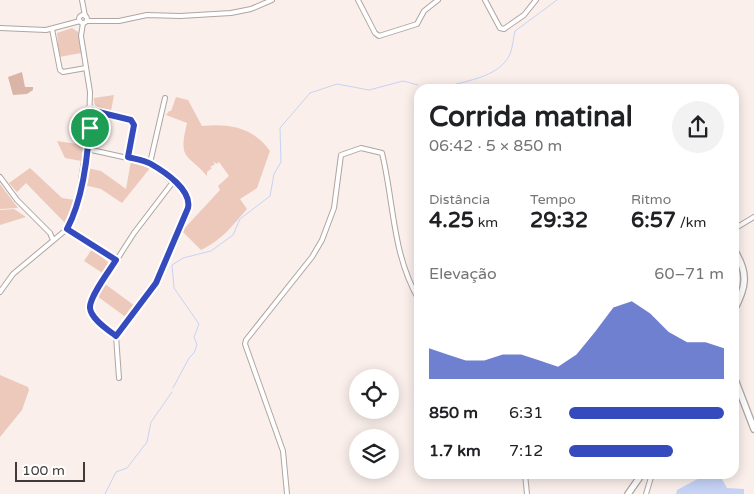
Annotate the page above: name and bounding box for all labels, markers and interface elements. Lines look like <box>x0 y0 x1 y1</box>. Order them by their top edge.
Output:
text: Corrida matinal <box>429 100 633 134</box>
button: share <box>672 101 724 153</box>
pin <box>69 107 111 149</box>
icon: arrive <box>76 114 104 142</box>
text: 06:42 · 5 × 850 m <box>429 136 562 156</box>
text: Distância <box>429 191 490 208</box>
text: Tempo <box>530 191 576 208</box>
text: Ritmo <box>631 191 671 208</box>
text: 4.25 <box>429 208 474 233</box>
text: 29:32 <box>530 208 588 233</box>
text: 6:57 <box>631 208 676 233</box>
text: km <box>474 214 498 231</box>
text: /km <box>676 214 706 231</box>
text: Elevação <box>429 264 497 284</box>
text: 60–71 m <box>654 264 724 284</box>
map controls <box>349 369 399 479</box>
button: locate <box>349 369 399 419</box>
text: 850 m <box>429 403 478 423</box>
text: 6:31 <box>509 403 543 423</box>
button: layers <box>349 429 399 479</box>
text: 1.7 km <box>429 441 481 461</box>
text: 7:12 <box>509 441 543 461</box>
scale bar <box>15 459 85 482</box>
text: 100 m <box>22 462 65 479</box>

